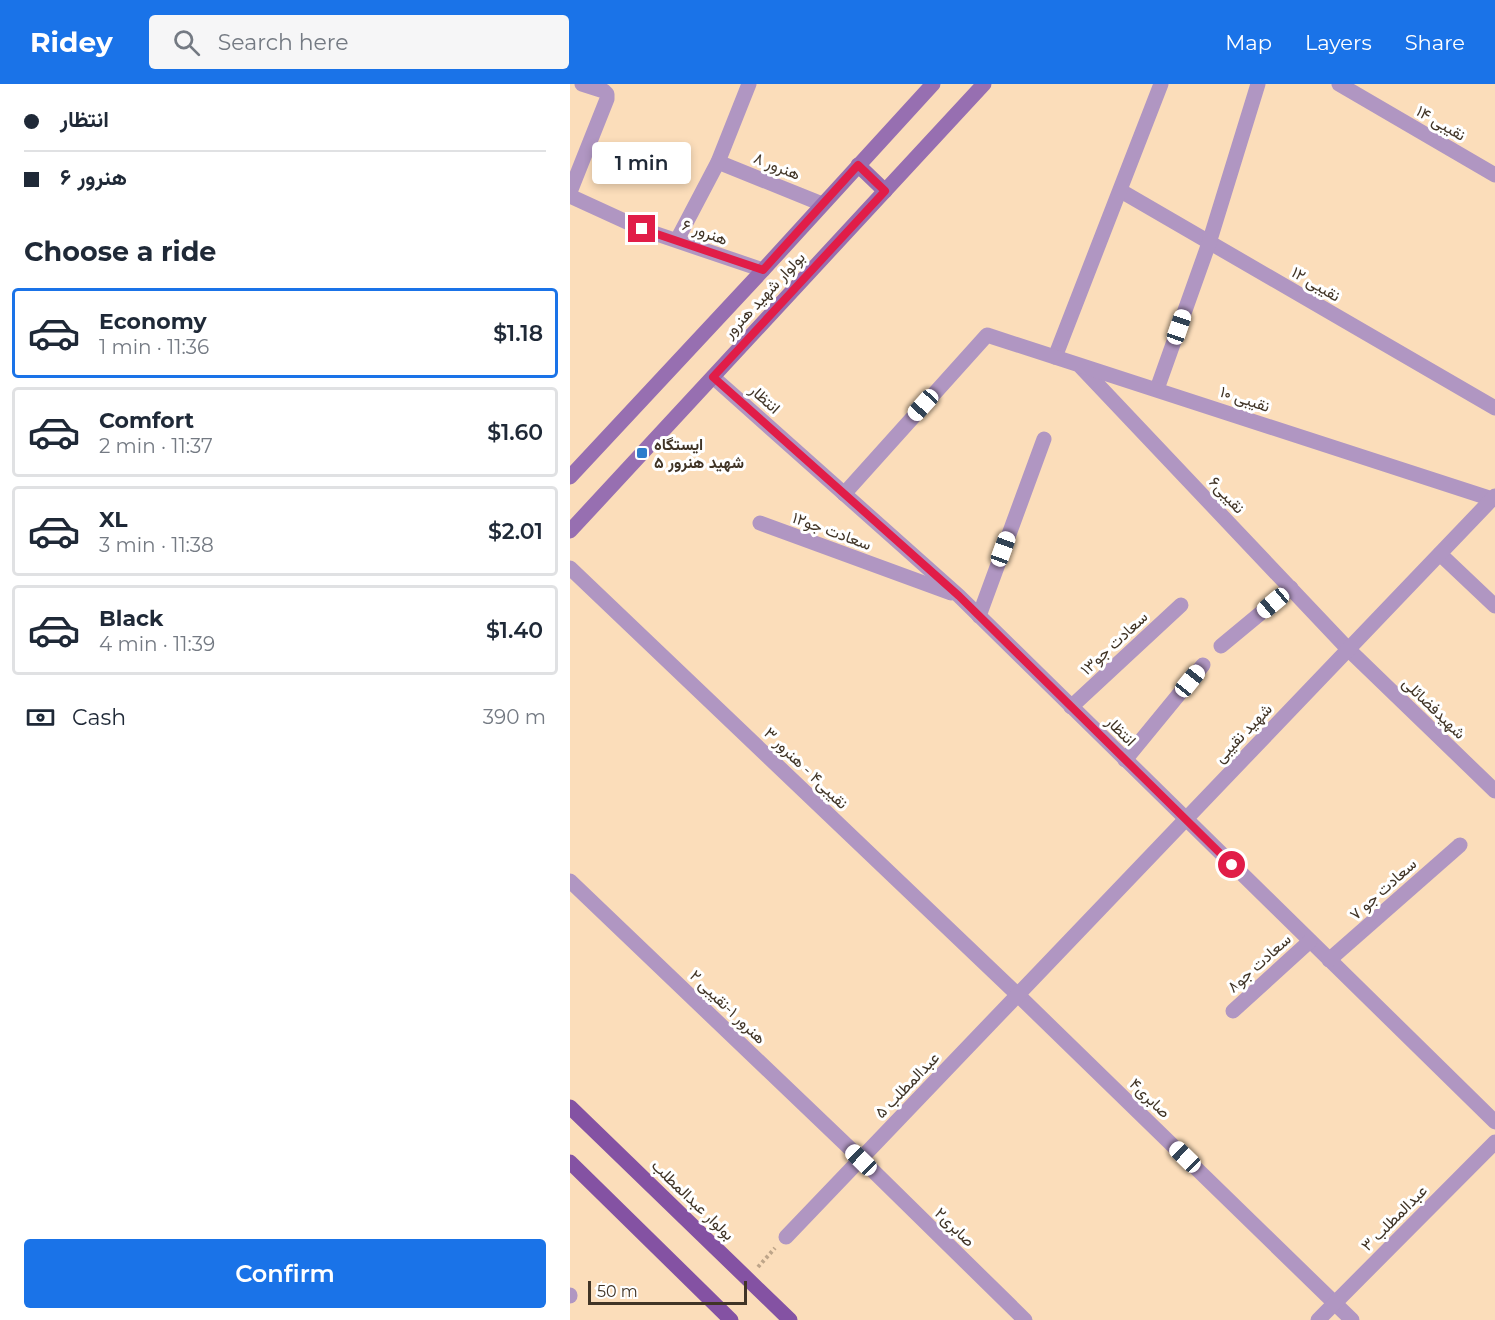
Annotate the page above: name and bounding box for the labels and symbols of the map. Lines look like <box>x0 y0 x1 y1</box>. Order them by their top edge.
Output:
street label: نقیبی ۱۴ <box>1412 101 1469 146</box>
callout: 1 min <box>592 142 692 184</box>
street label: هنرور ۸ <box>751 148 803 185</box>
route end <box>628 215 655 242</box>
street label: هنرور ۶ <box>679 215 730 250</box>
street label: بولوار شهید هنرور <box>718 248 810 344</box>
street label: نقیبی ۱۲ <box>1288 263 1344 306</box>
car <box>1165 307 1193 347</box>
street label: انتظار <box>744 380 784 418</box>
street label: نقیبی ۱۰ <box>1217 382 1272 417</box>
car <box>904 386 942 424</box>
place label: ایستگاه شهید هنرور ۵ <box>654 435 744 473</box>
marker: ایستگاه شهید هنرور ۵ <box>635 446 649 460</box>
street label: نقیبی۶ <box>1204 473 1249 518</box>
street label: سعادت جو۱۲ <box>790 508 874 555</box>
car <box>988 529 1018 569</box>
car <box>1253 585 1293 621</box>
street label: سعادت جو۱۳ <box>1077 607 1152 680</box>
car <box>1172 661 1208 701</box>
street label: شهیدفضائلی <box>1398 673 1470 744</box>
street label: شهید نقیبی <box>1210 699 1277 767</box>
street label: انتظار <box>1101 711 1140 751</box>
street label: نقیبی۴ - هنرور ۳ <box>759 723 852 813</box>
route start <box>1218 851 1245 878</box>
street label: سعادت جو ۷ <box>1346 854 1421 925</box>
street label: سعادت جو۸ <box>1223 929 1295 997</box>
street label: هنرور ۱-نقیبی ۲ <box>685 966 770 1049</box>
street label: عبدالمطلب ۵ <box>871 1048 943 1122</box>
street label: صابری۴ <box>1125 1074 1174 1123</box>
car <box>1166 1138 1204 1176</box>
car <box>842 1141 880 1179</box>
street label: بولوار عبدالمطلب <box>647 1156 738 1245</box>
street label: عبدالمطلب ۳ <box>1357 1181 1431 1255</box>
street label: صابری۲ <box>930 1203 979 1251</box>
scale bar <box>588 1278 747 1306</box>

